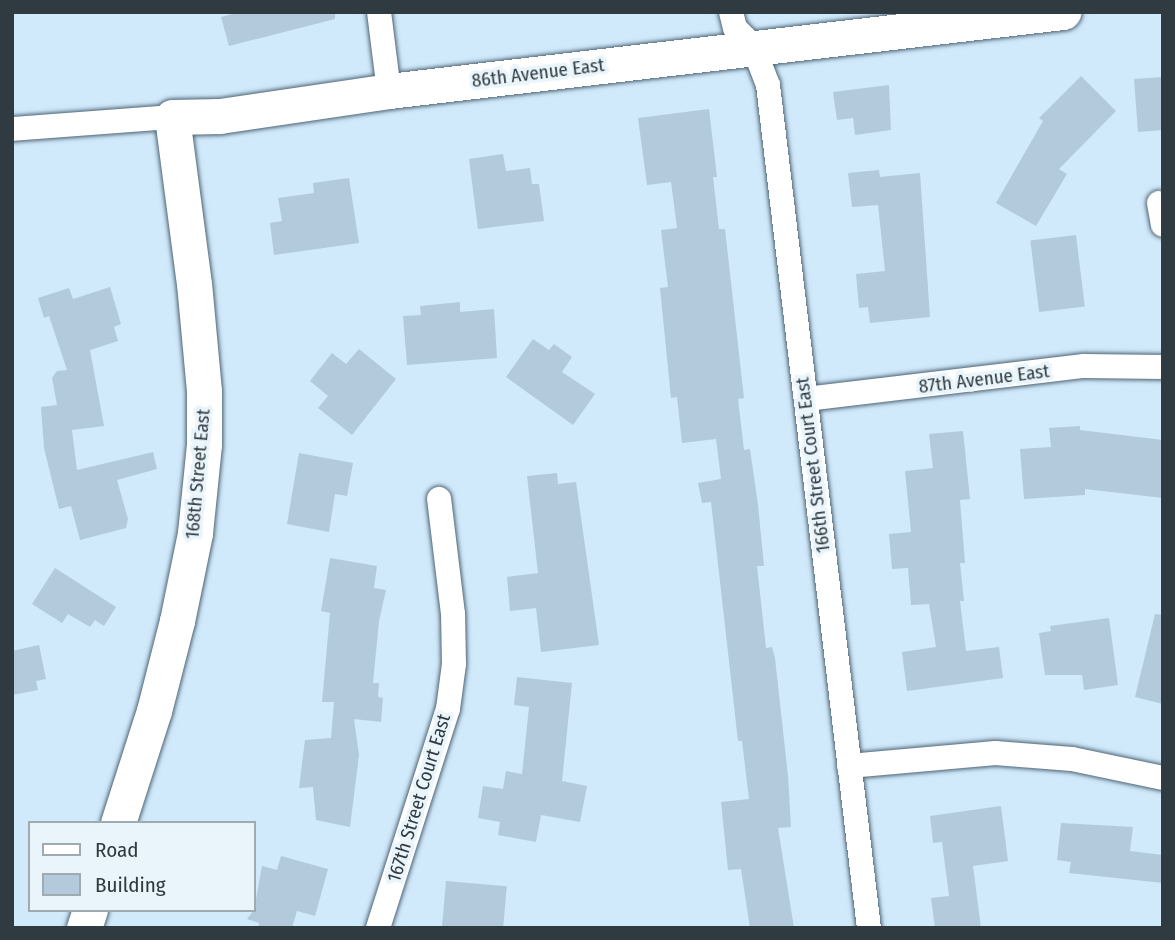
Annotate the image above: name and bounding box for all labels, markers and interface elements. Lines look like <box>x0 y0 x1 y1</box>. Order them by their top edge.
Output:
street label: 86th Avenue East <box>470 54 606 92</box>
street label: 87th Avenue East <box>917 360 1051 398</box>
street label: 166th Street Court East <box>791 376 835 554</box>
street label: 168th Street East <box>181 408 215 540</box>
street label: 167th Street Court East <box>383 711 455 885</box>
legend <box>28 821 256 912</box>
text: Road <box>95 837 139 863</box>
text: Building <box>95 872 166 898</box>

